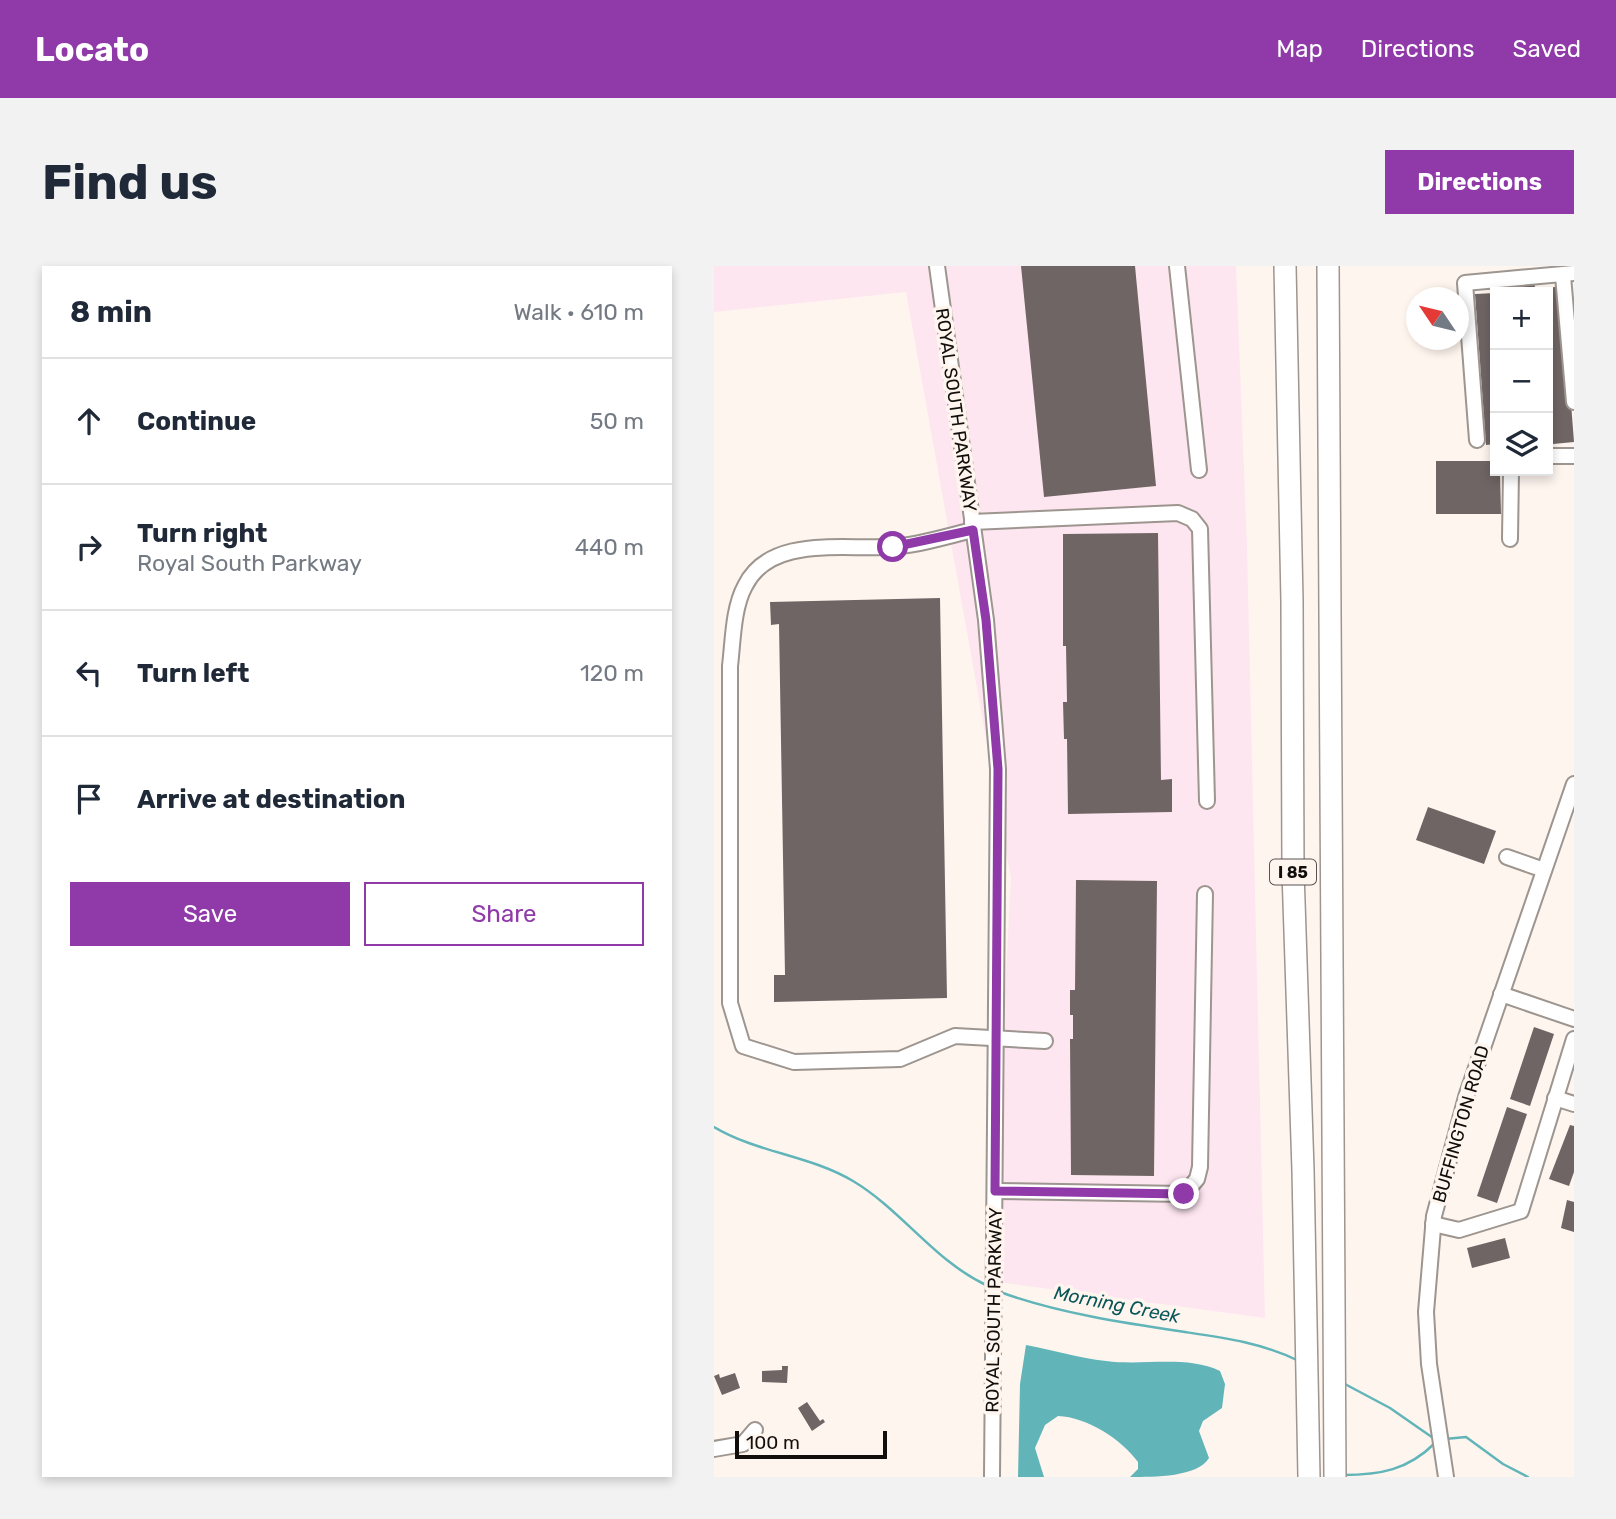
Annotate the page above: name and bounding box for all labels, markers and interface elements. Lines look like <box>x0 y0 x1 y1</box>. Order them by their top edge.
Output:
text: Locato <box>35 30 149 69</box>
text: Map <box>1276 35 1323 63</box>
text: Directions <box>1361 35 1474 63</box>
text: Saved <box>1512 35 1581 63</box>
button: Directions <box>1385 150 1574 214</box>
text: Find us <box>42 153 218 211</box>
north arrow <box>1406 287 1469 350</box>
map controls <box>1490 287 1553 476</box>
button: + <box>1490 287 1553 350</box>
text: 8 min <box>70 294 152 330</box>
text: Walk · 610 m <box>513 298 644 326</box>
street label: ROYAL SOUTH PARKWAY <box>931 307 981 514</box>
button: − <box>1490 350 1553 413</box>
icon: ahead <box>70 402 108 440</box>
text: Continue <box>137 406 256 437</box>
text: 50 m <box>590 407 644 435</box>
button: layers <box>1490 413 1553 476</box>
text: Turn right <box>137 518 267 549</box>
icon: right <box>70 528 108 566</box>
route start <box>877 531 908 562</box>
text: 440 m <box>575 533 644 561</box>
text: Royal South Parkway <box>137 549 362 577</box>
icon: left <box>70 654 108 692</box>
text: Turn left <box>137 658 249 689</box>
text: 120 m <box>580 659 644 687</box>
icon: arrive <box>70 780 108 818</box>
text: Arrive at destination <box>137 784 405 815</box>
road number: I 85 <box>1270 860 1316 884</box>
button: Save <box>70 882 350 946</box>
button: Share <box>364 882 644 946</box>
street label: BUFFINGTON ROAD <box>1428 1043 1494 1205</box>
route end <box>1168 1178 1199 1209</box>
street label: ROYAL SOUTH PARKWAY <box>981 1207 1007 1413</box>
water label: Morning Creek <box>1052 1281 1182 1328</box>
scale bar <box>735 1428 887 1460</box>
text: 100 m <box>746 1431 800 1454</box>

